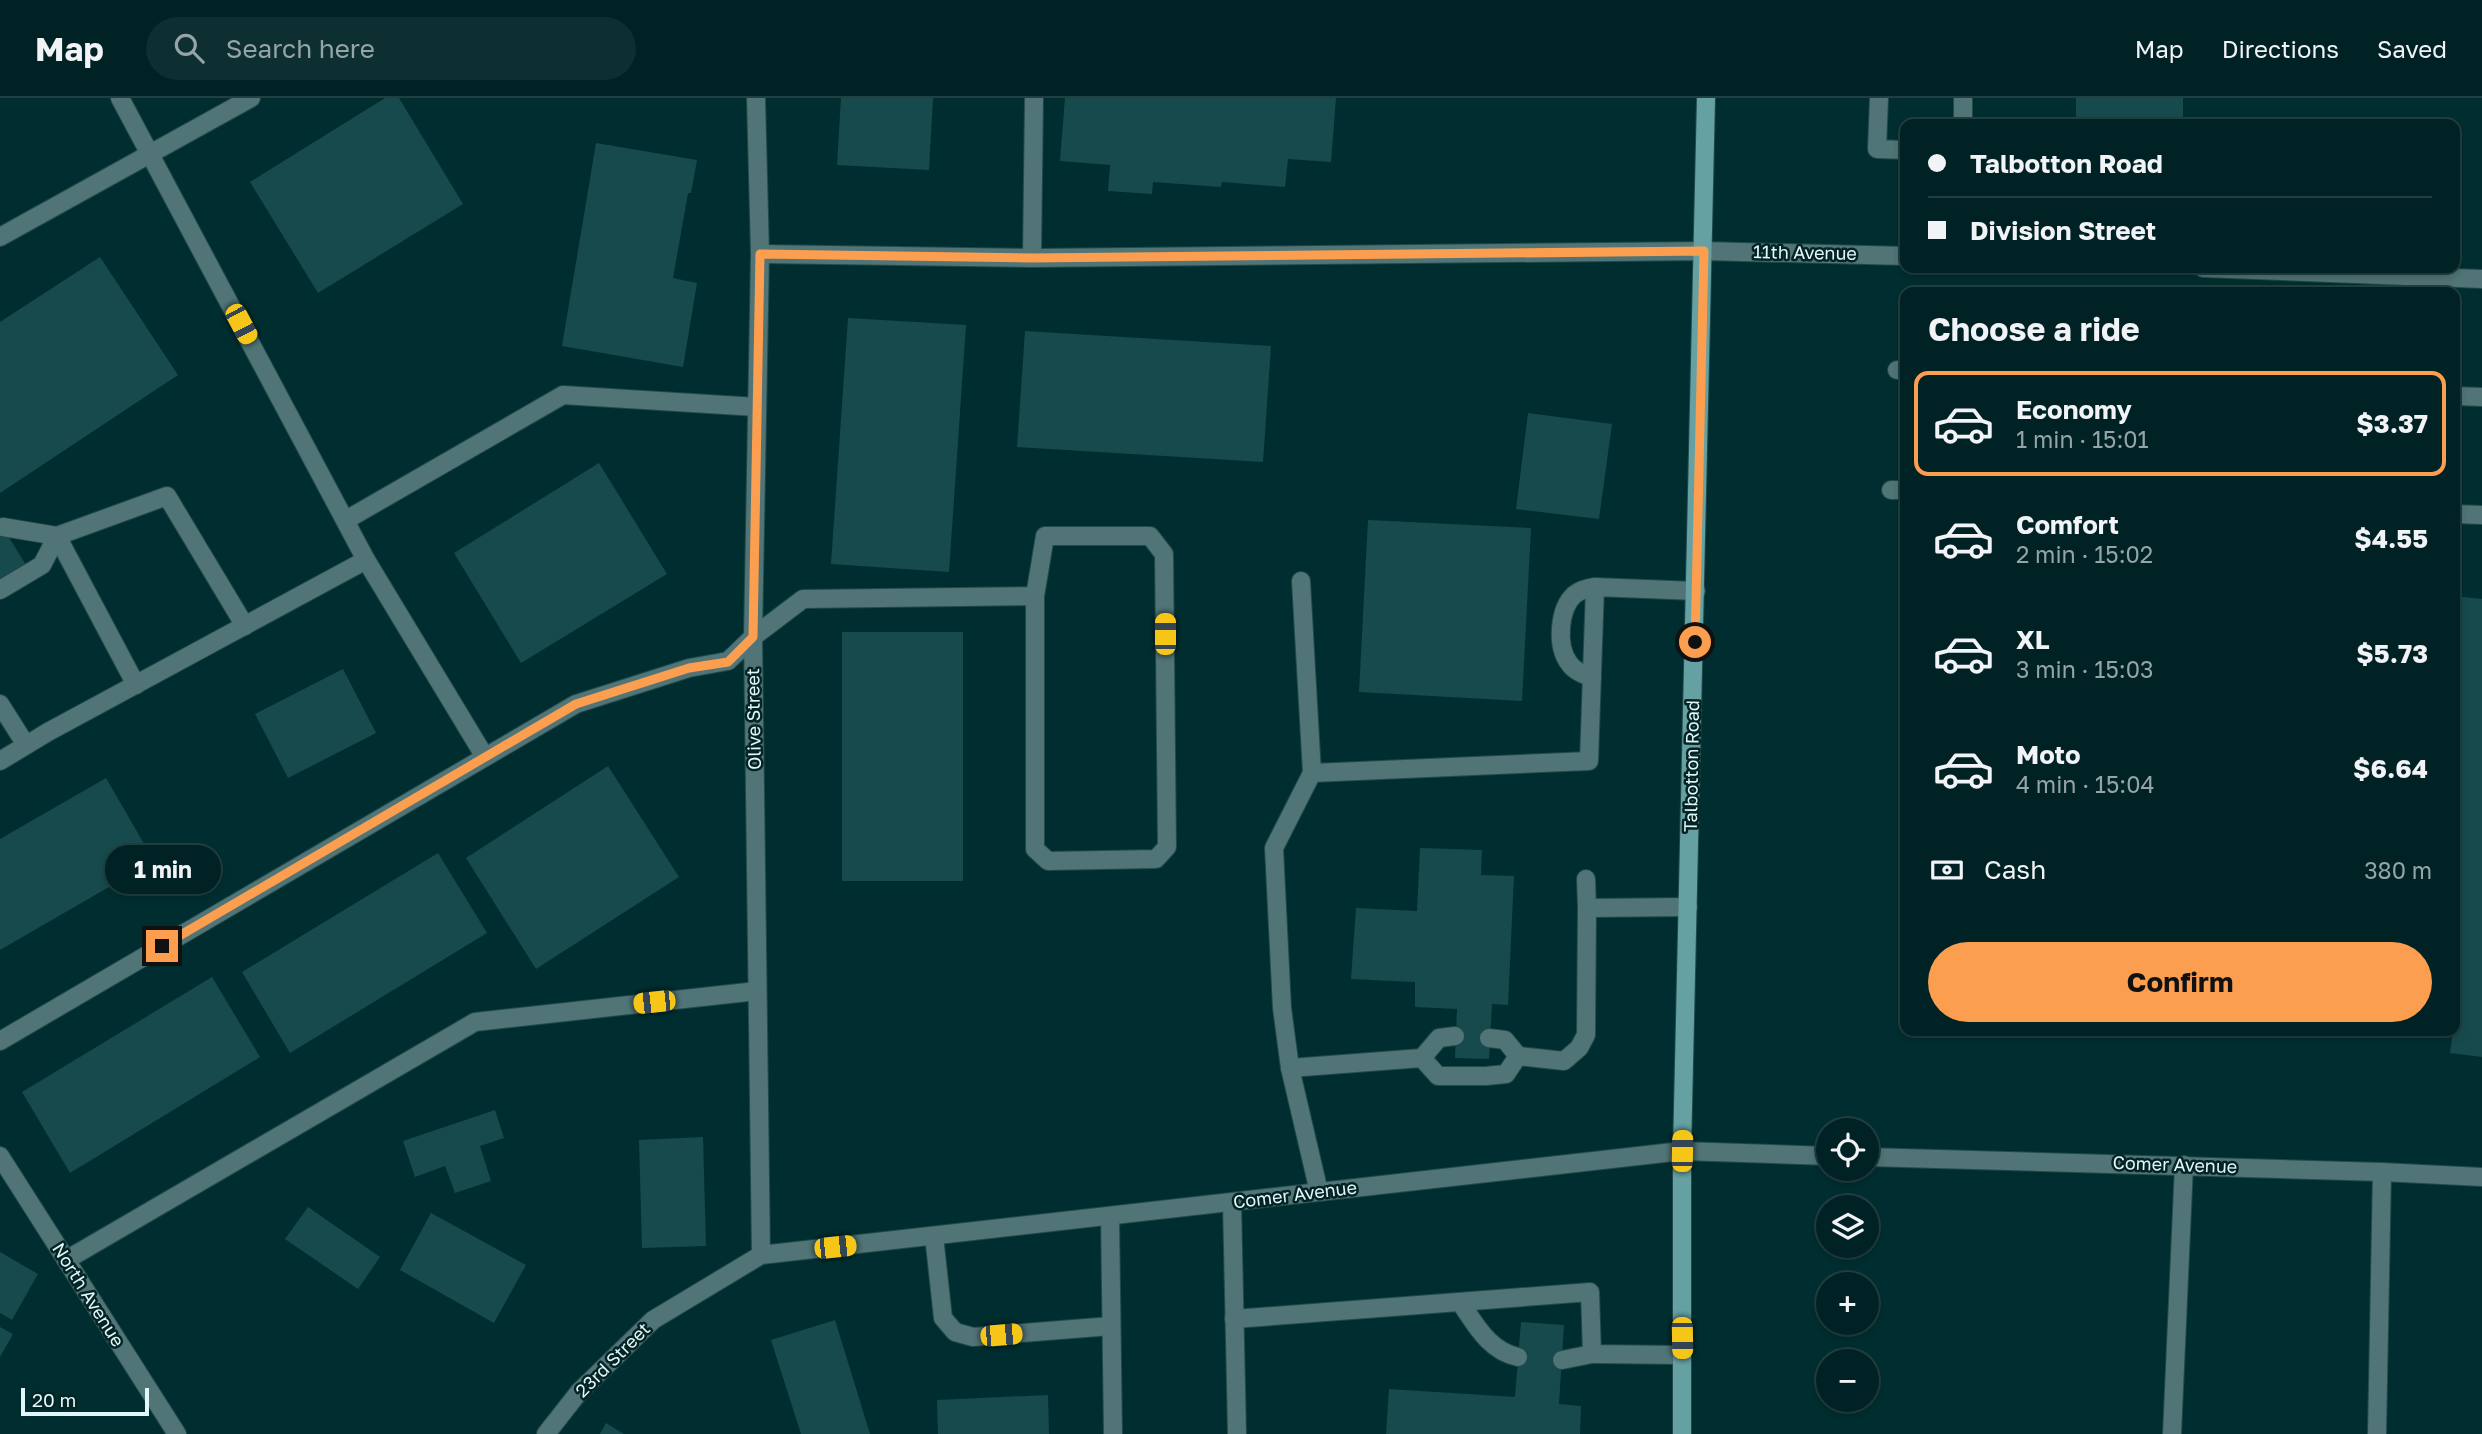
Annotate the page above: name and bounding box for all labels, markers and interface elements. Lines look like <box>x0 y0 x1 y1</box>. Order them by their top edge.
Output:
search box <box>146 17 636 80</box>
text: Map <box>35 29 104 68</box>
icon: search <box>170 29 208 67</box>
text: Search here <box>226 33 375 64</box>
text: Map <box>2135 34 2184 63</box>
text: Directions <box>2222 34 2339 63</box>
text: Saved <box>2377 34 2447 63</box>
text: Talbotton Road <box>1970 148 2163 179</box>
text: Division Street <box>1970 215 2156 246</box>
street label: 11th Avenue <box>1753 240 1857 264</box>
car <box>222 301 261 347</box>
text: Choose a ride <box>1928 310 2140 348</box>
icon: car <box>1932 392 1995 455</box>
text: Economy <box>2016 394 2132 425</box>
text: $3.37 <box>2356 408 2428 439</box>
text: 1 min · 15:01 <box>2016 425 2149 453</box>
icon: car <box>1932 507 1995 570</box>
text: Comfort <box>2016 509 2119 540</box>
text: $4.55 <box>2354 523 2428 554</box>
text: 2 min · 15:02 <box>2016 540 2153 568</box>
car <box>1155 613 1176 655</box>
icon: car <box>1932 622 1995 685</box>
text: XL <box>2016 624 2050 655</box>
route start <box>1679 626 1711 658</box>
text: $5.73 <box>2356 638 2428 669</box>
text: 3 min · 15:03 <box>2016 655 2153 683</box>
street label: Olive Street <box>741 668 765 770</box>
street label: Talbotton Road <box>1679 700 1703 832</box>
icon: car <box>1932 737 1995 800</box>
text: Moto <box>2016 739 2081 770</box>
text: $6.64 <box>2353 753 2428 784</box>
text: 4 min · 15:04 <box>2016 770 2155 798</box>
callout: 1 min <box>104 844 220 894</box>
icon: cash <box>1928 851 1966 889</box>
text: Cash <box>1984 854 2046 885</box>
text: 1 min <box>134 855 192 883</box>
text: 380 m <box>2364 856 2432 884</box>
route end <box>146 930 178 962</box>
button: Confirm <box>1928 942 2432 1022</box>
car <box>633 989 676 1015</box>
map controls <box>1816 1118 1879 1412</box>
button: locate <box>1816 1118 1879 1181</box>
car <box>1672 1130 1693 1172</box>
street label: Comer Avenue <box>2112 1151 2238 1177</box>
street label: Comer Avenue <box>1232 1176 1358 1213</box>
button: layers <box>1816 1195 1879 1258</box>
car <box>814 1234 857 1260</box>
street label: North Avenue <box>48 1239 129 1350</box>
button: + <box>1816 1272 1879 1335</box>
street label: 23rd Street <box>570 1317 654 1401</box>
car <box>1672 1317 1693 1359</box>
car <box>980 1323 1023 1347</box>
button: − <box>1816 1349 1879 1412</box>
scale bar <box>21 1385 149 1417</box>
text: 20 m <box>32 1388 76 1411</box>

